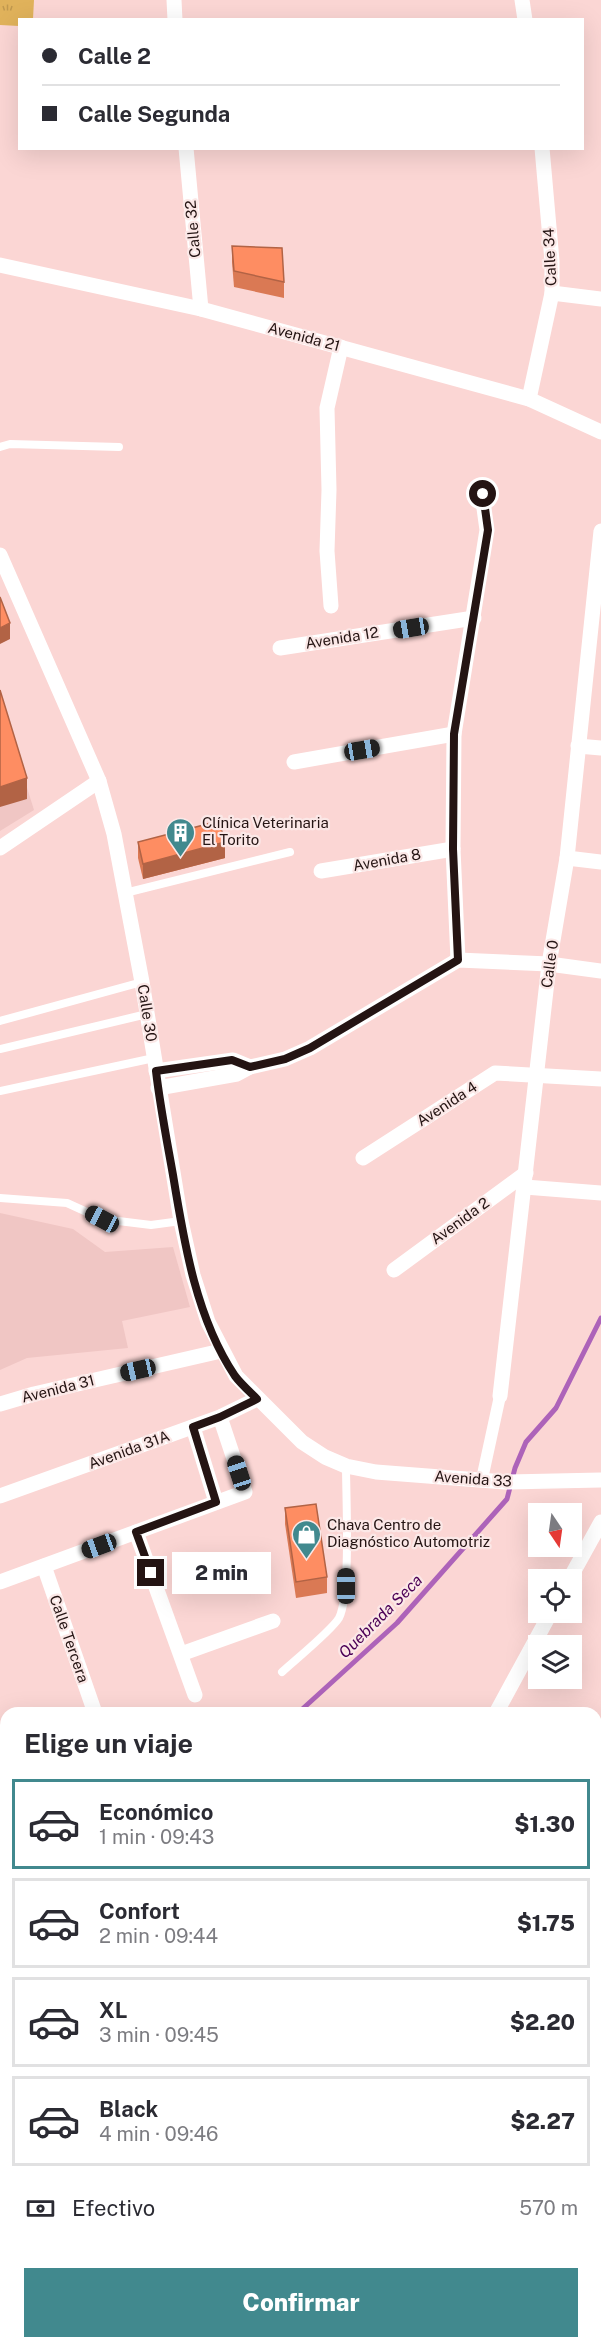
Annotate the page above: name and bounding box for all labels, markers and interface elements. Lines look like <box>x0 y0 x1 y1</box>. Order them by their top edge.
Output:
text: Calle 2 <box>78 43 151 69</box>
text: Calle Segunda <box>78 101 230 127</box>
street label: Calle 32 <box>182 200 203 258</box>
street label: Calle 34 <box>539 228 560 286</box>
street label: Avenida 21 <box>266 319 342 354</box>
route start <box>469 480 496 507</box>
car <box>392 616 430 640</box>
street label: Avenida 12 <box>304 623 380 652</box>
car <box>343 738 381 762</box>
place label: Clínica Veterinaria El Torito <box>202 814 329 848</box>
building icon: Clínica Veterinaria El Torito <box>165 816 197 858</box>
street label: Avenida 8 <box>352 845 422 874</box>
street label: Calle 0 <box>538 939 561 989</box>
street label: Calle 30 <box>135 983 160 1043</box>
street label: Avenida 4 <box>413 1078 480 1129</box>
street label: Avenida 2 <box>427 1194 492 1247</box>
car <box>82 1203 122 1235</box>
car <box>118 1357 158 1383</box>
street label: Avenida 31 <box>20 1371 96 1406</box>
street label: Avenida 31A <box>86 1427 172 1472</box>
car <box>225 1453 253 1493</box>
street label: Avenida 33 <box>434 1467 512 1490</box>
north arrow <box>528 1503 582 1557</box>
map controls <box>528 1503 582 1689</box>
place label: Chava Centro de Diagnóstico Automotriz <box>327 1516 490 1550</box>
shop icon: Chava Centro de Diagnóstico Automotriz <box>290 1518 322 1560</box>
car <box>79 1531 119 1561</box>
callout: 2 min <box>172 1552 271 1594</box>
route end <box>137 1559 164 1586</box>
text: 2 min <box>195 1561 248 1585</box>
car <box>337 1568 355 1604</box>
button: locate <box>528 1569 582 1623</box>
water label: Quebrada Seca <box>335 1571 426 1662</box>
street label: Calle Tercera <box>47 1593 92 1685</box>
button: layers <box>528 1635 582 1689</box>
text: Elige un viaje <box>24 1727 193 1759</box>
icon: car <box>27 1797 81 1851</box>
text: Económico <box>99 1799 214 1825</box>
text: $1.30 <box>514 1811 575 1837</box>
text: 1 min · 09:43 <box>99 1825 214 1849</box>
icon: car <box>27 1896 81 1950</box>
text: Confort <box>99 1898 180 1924</box>
text: $1.75 <box>517 1910 575 1936</box>
text: 2 min · 09:44 <box>99 1924 218 1948</box>
icon: car <box>27 1995 81 2049</box>
text: XL <box>99 1997 127 2023</box>
text: $2.20 <box>510 2009 575 2035</box>
text: 3 min · 09:45 <box>99 2023 219 2047</box>
icon: car <box>27 2094 81 2148</box>
text: Black <box>99 2096 158 2122</box>
text: $2.27 <box>510 2108 575 2134</box>
text: 4 min · 09:46 <box>99 2122 219 2146</box>
icon: cash <box>24 2192 57 2225</box>
text: Efectivo <box>72 2195 155 2221</box>
text: 570 m <box>519 2196 578 2220</box>
button: Confirmar <box>24 2268 578 2337</box>

